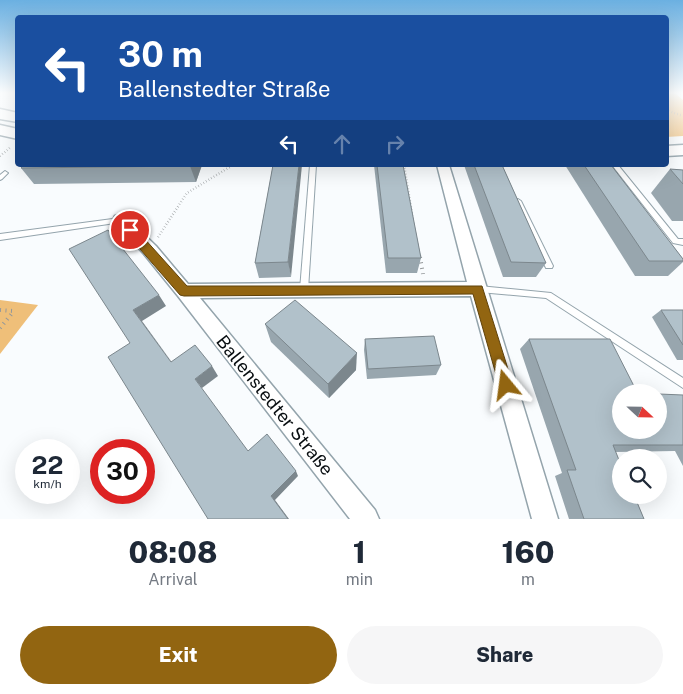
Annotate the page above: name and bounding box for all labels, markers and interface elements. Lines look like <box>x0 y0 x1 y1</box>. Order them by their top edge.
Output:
text: 30 m <box>118 34 203 75</box>
icon: left <box>35 35 100 100</box>
text: Ballenstedter Straße <box>118 76 330 102</box>
icon: left <box>275 130 303 158</box>
icon: ahead <box>328 130 356 158</box>
icon: right <box>381 130 409 158</box>
pin <box>109 209 151 251</box>
icon: arrive <box>116 216 144 244</box>
street label: Ballenstedter Straße <box>212 331 338 479</box>
position arrow <box>479 358 531 410</box>
north arrow <box>612 384 668 439</box>
map controls <box>612 384 667 504</box>
speed limit sign: 30 <box>90 439 155 504</box>
button: search <box>612 449 667 504</box>
text: 22 <box>32 450 63 480</box>
text: km/h <box>33 477 62 491</box>
text: 08:08 <box>128 534 217 570</box>
text: 1 <box>353 534 366 570</box>
text: 160 <box>501 534 555 570</box>
text: Arrival <box>148 570 198 589</box>
text: min <box>346 570 373 589</box>
text: m <box>521 570 535 589</box>
button: Exit <box>20 626 337 684</box>
button: Share <box>347 626 663 684</box>

